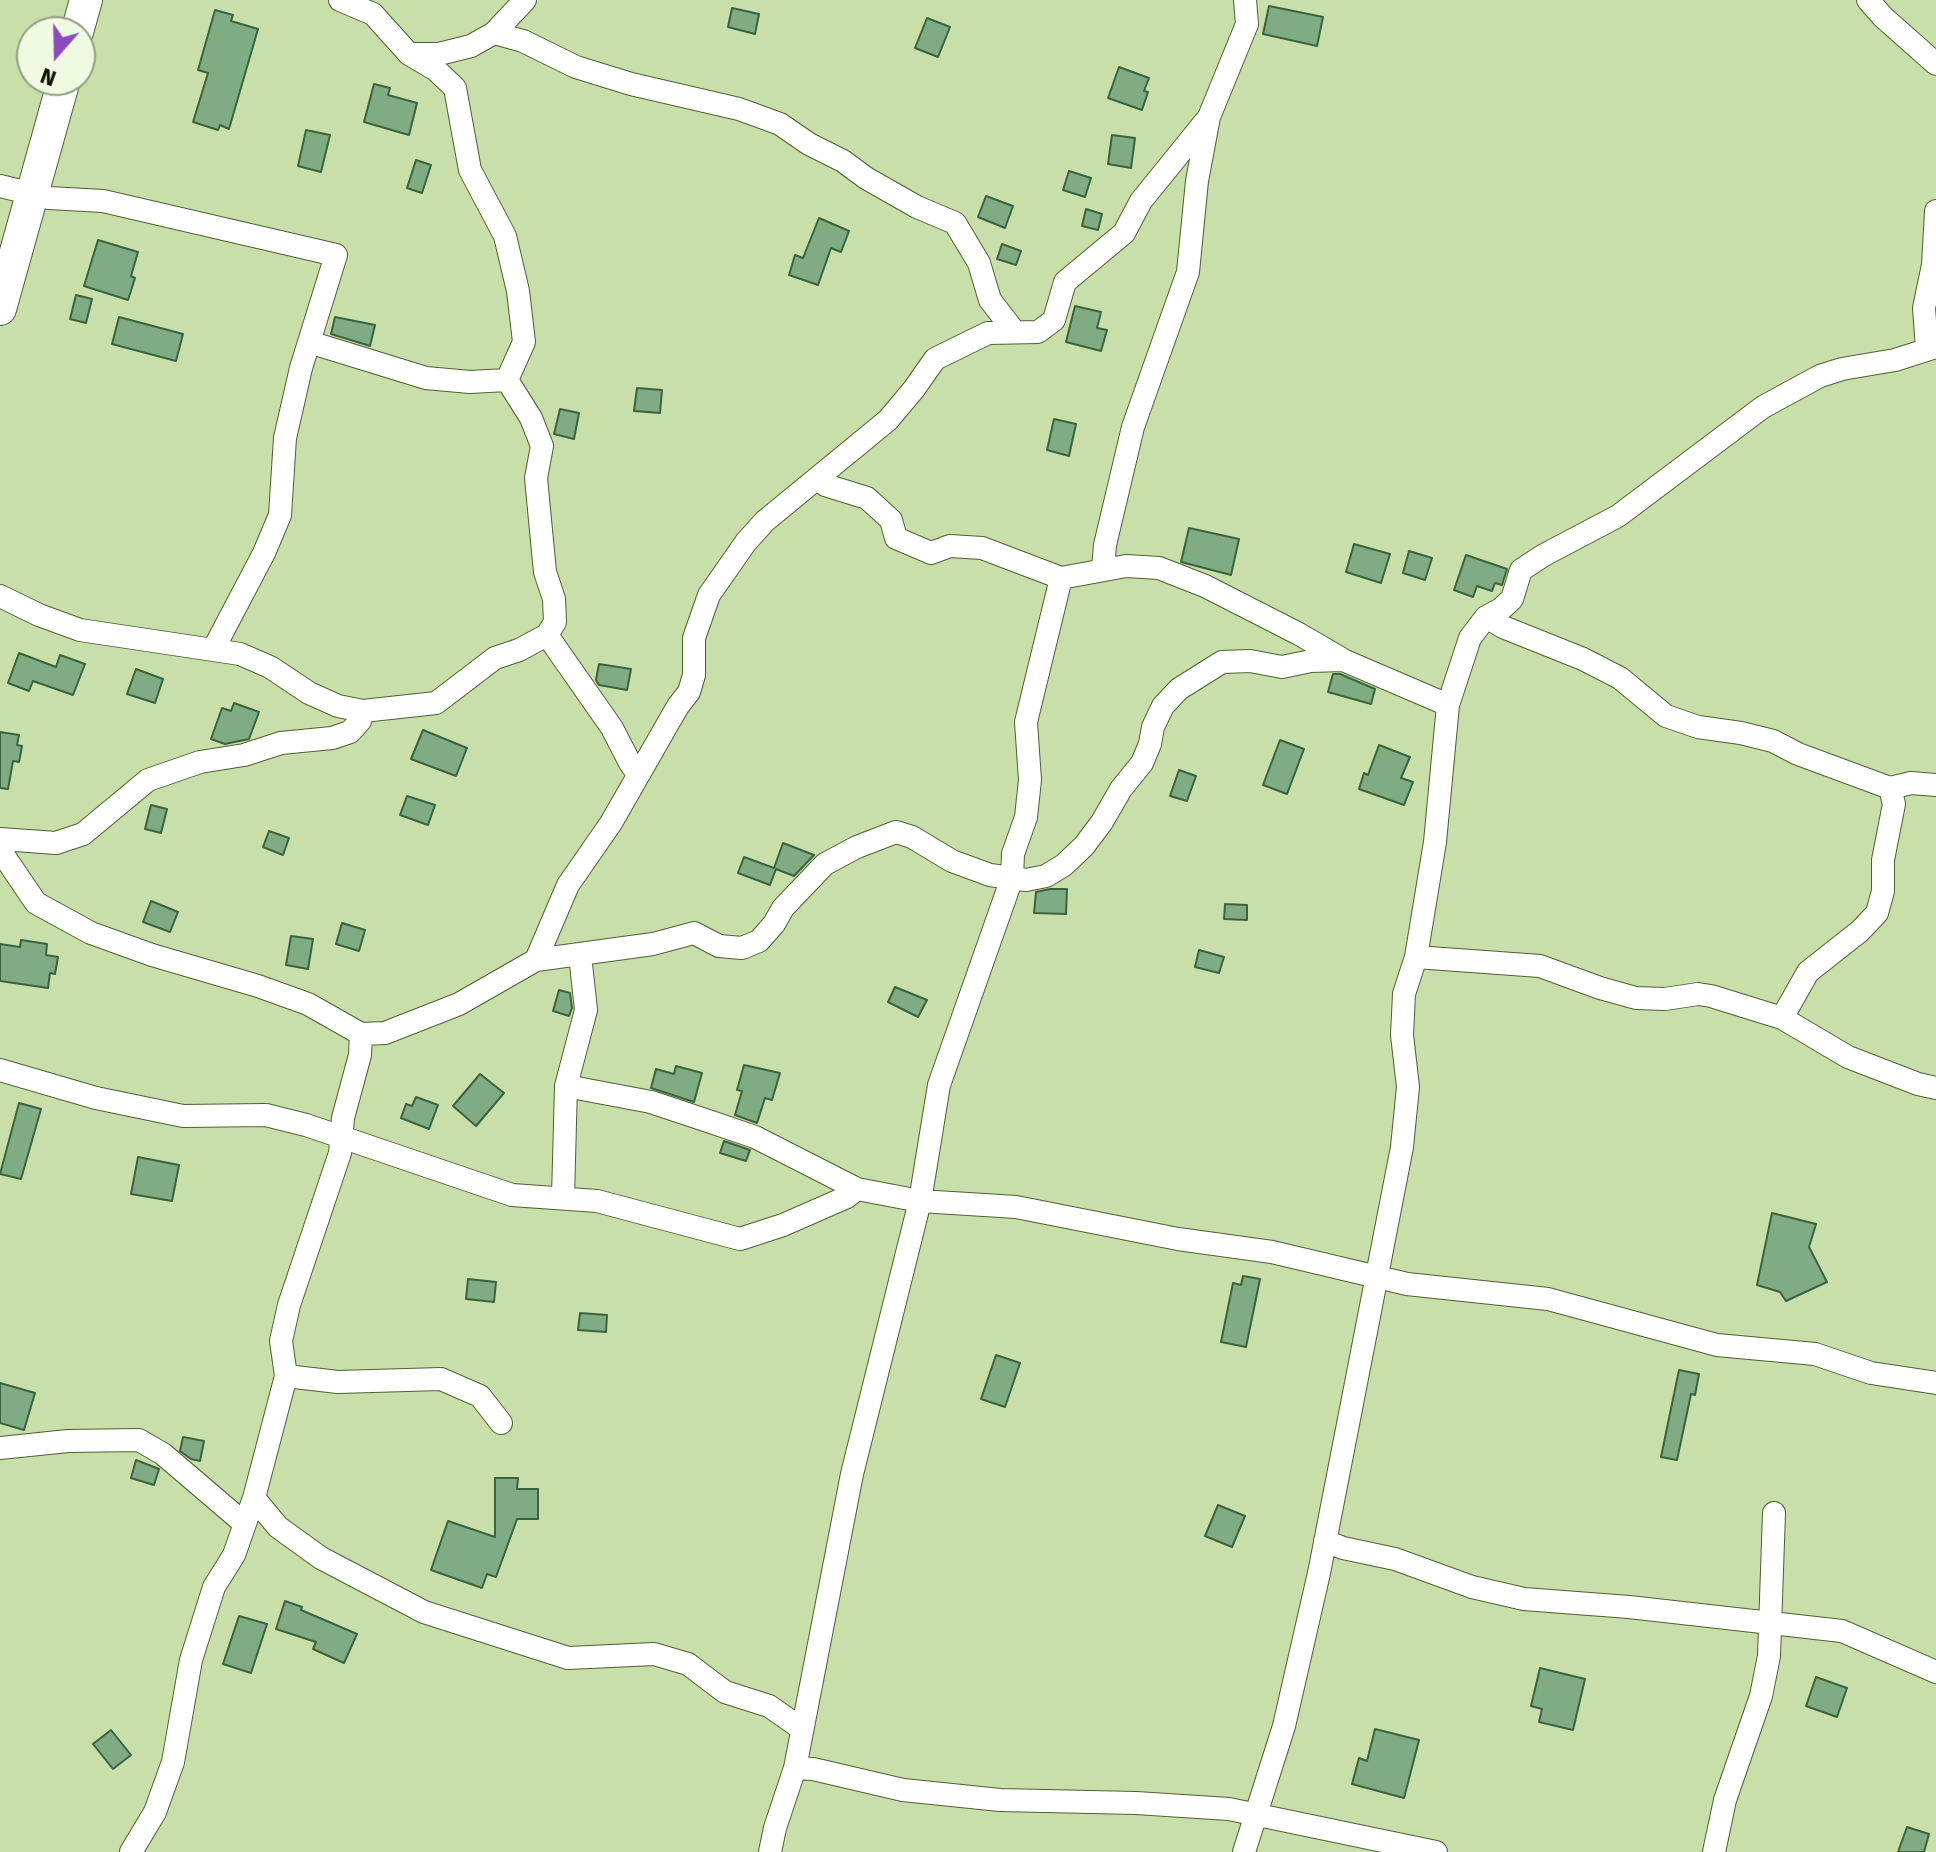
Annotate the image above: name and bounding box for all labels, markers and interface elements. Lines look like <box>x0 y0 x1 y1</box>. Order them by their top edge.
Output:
north arrow <box>16 16 96 96</box>
text: N <box>37 62 60 92</box>

